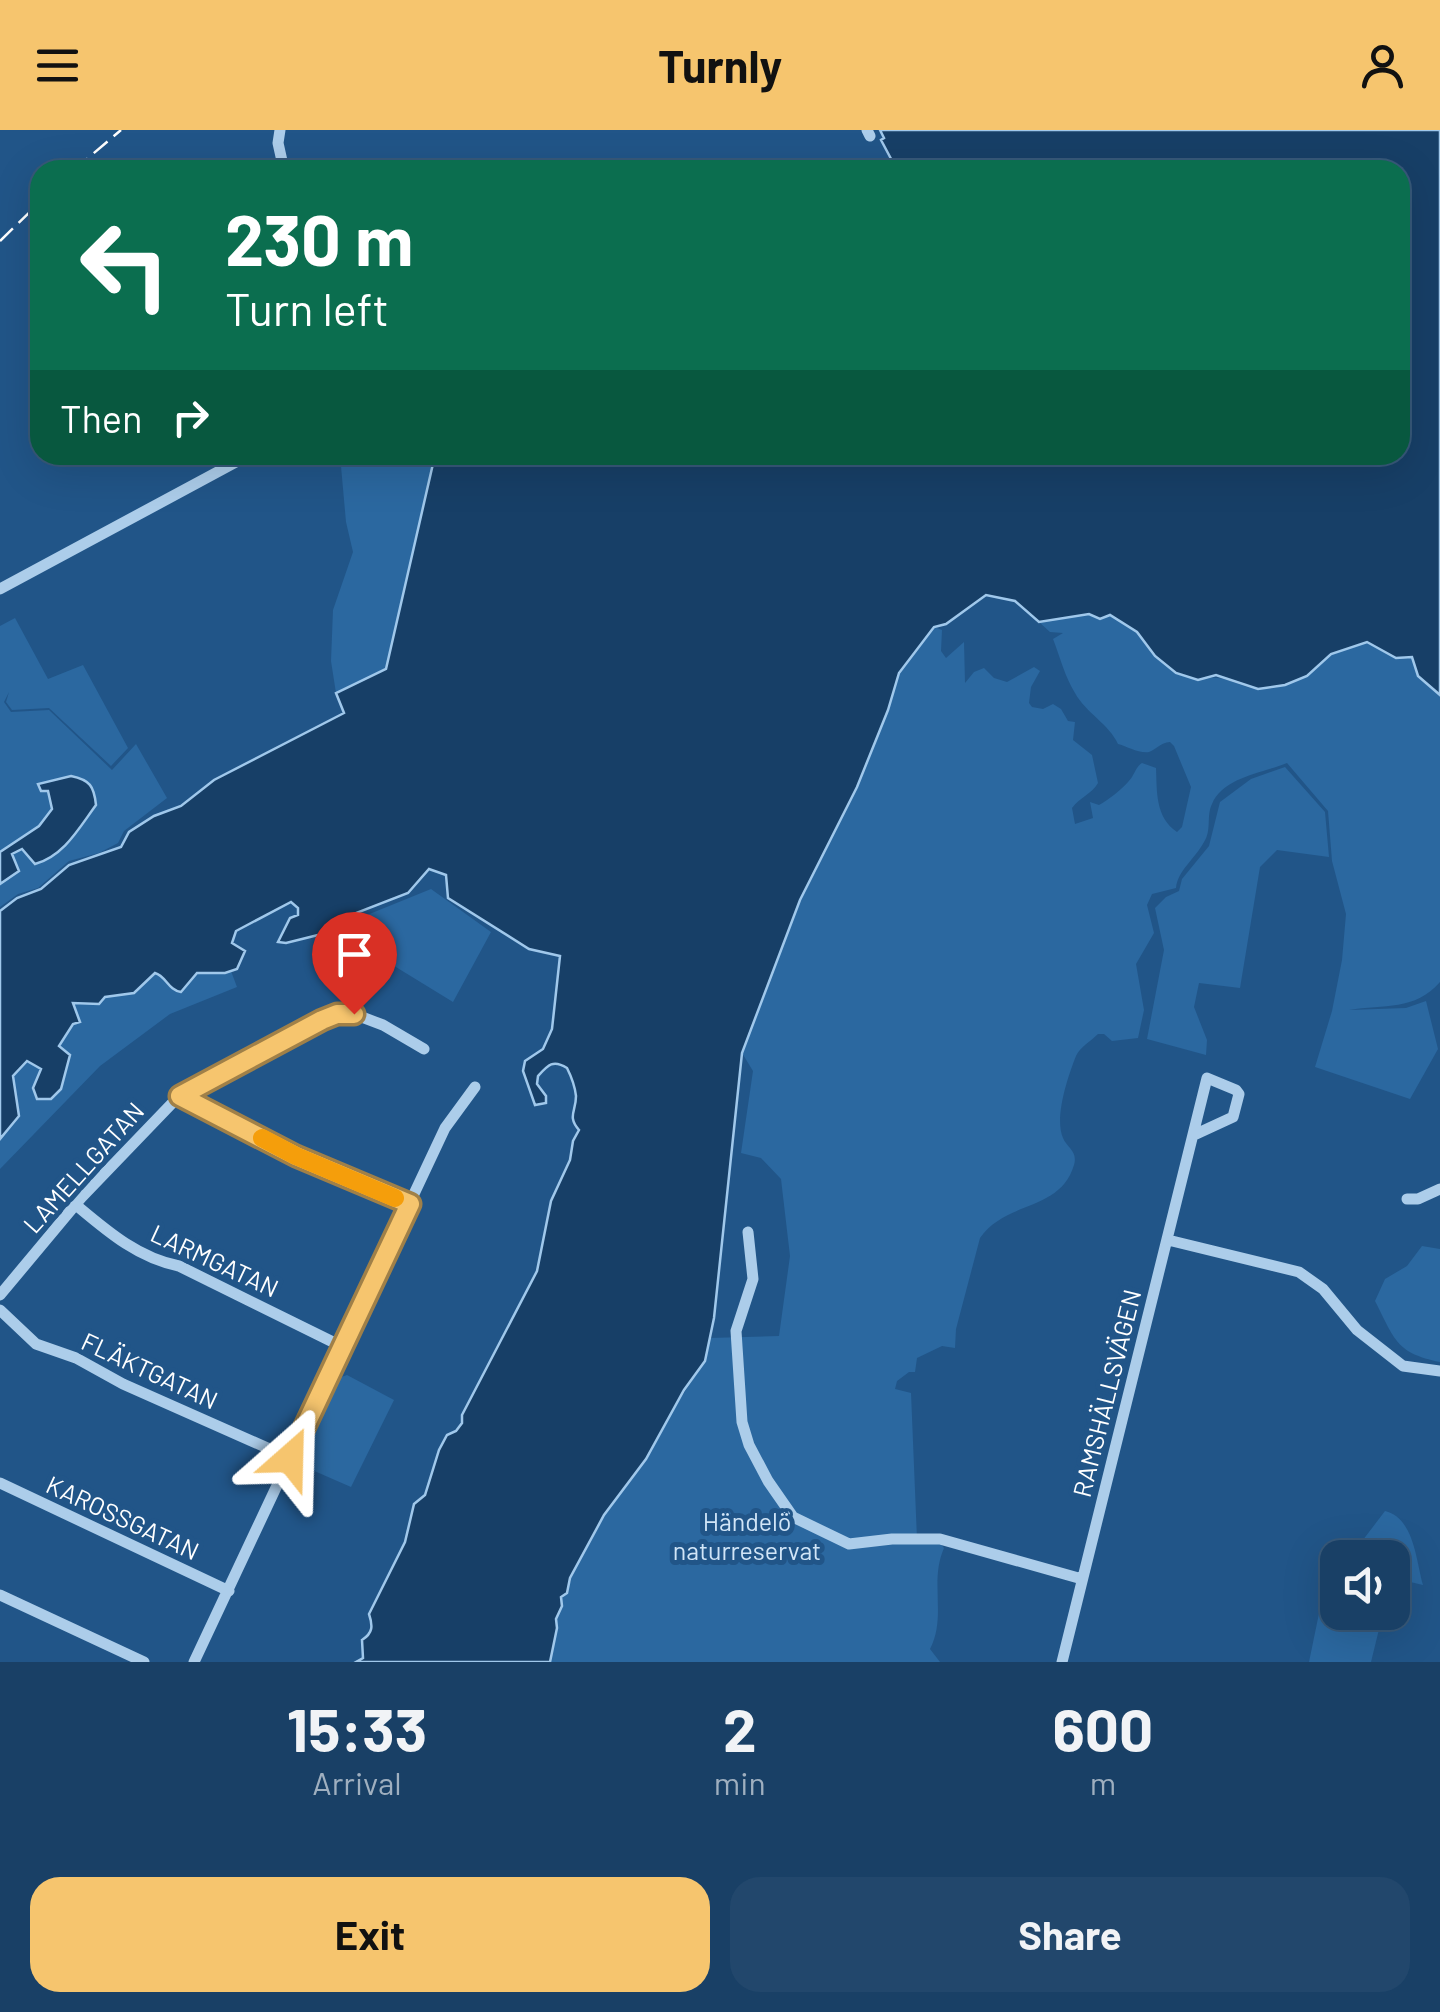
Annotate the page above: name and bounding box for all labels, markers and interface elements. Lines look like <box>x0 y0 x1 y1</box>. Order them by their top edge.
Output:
icon: menu <box>30 38 85 93</box>
text: Turnly <box>658 38 782 92</box>
icon: person <box>1355 38 1410 93</box>
text: 230 m <box>225 196 413 280</box>
icon: left <box>60 200 190 330</box>
text: Turn left <box>225 281 389 335</box>
icon: right <box>163 390 218 445</box>
text: Then <box>60 395 143 441</box>
pin <box>312 912 397 1015</box>
icon: arrive <box>327 927 382 982</box>
street label: LAMELLGATAN <box>16 1095 150 1239</box>
street label: LARMGATAN <box>146 1217 284 1303</box>
street label: RAMSHÄLLSVÄGEN <box>1066 1286 1146 1500</box>
street label: FLÄKTGATAN <box>77 1325 223 1415</box>
position arrow <box>238 1406 342 1510</box>
street label: KAROSSGATAN <box>42 1469 204 1565</box>
park label: Händelö naturreservat <box>673 1506 821 1565</box>
map controls <box>1320 1540 1410 1630</box>
button: sound <box>1320 1540 1410 1630</box>
text: 15:33 <box>287 1692 427 1764</box>
text: 2 <box>723 1692 757 1764</box>
text: 600 <box>1053 1692 1153 1764</box>
text: Arrival <box>312 1763 402 1801</box>
text: min <box>714 1763 766 1801</box>
text: m <box>1090 1763 1116 1801</box>
button: Exit <box>30 1877 710 1992</box>
button: Share <box>730 1877 1410 1992</box>

